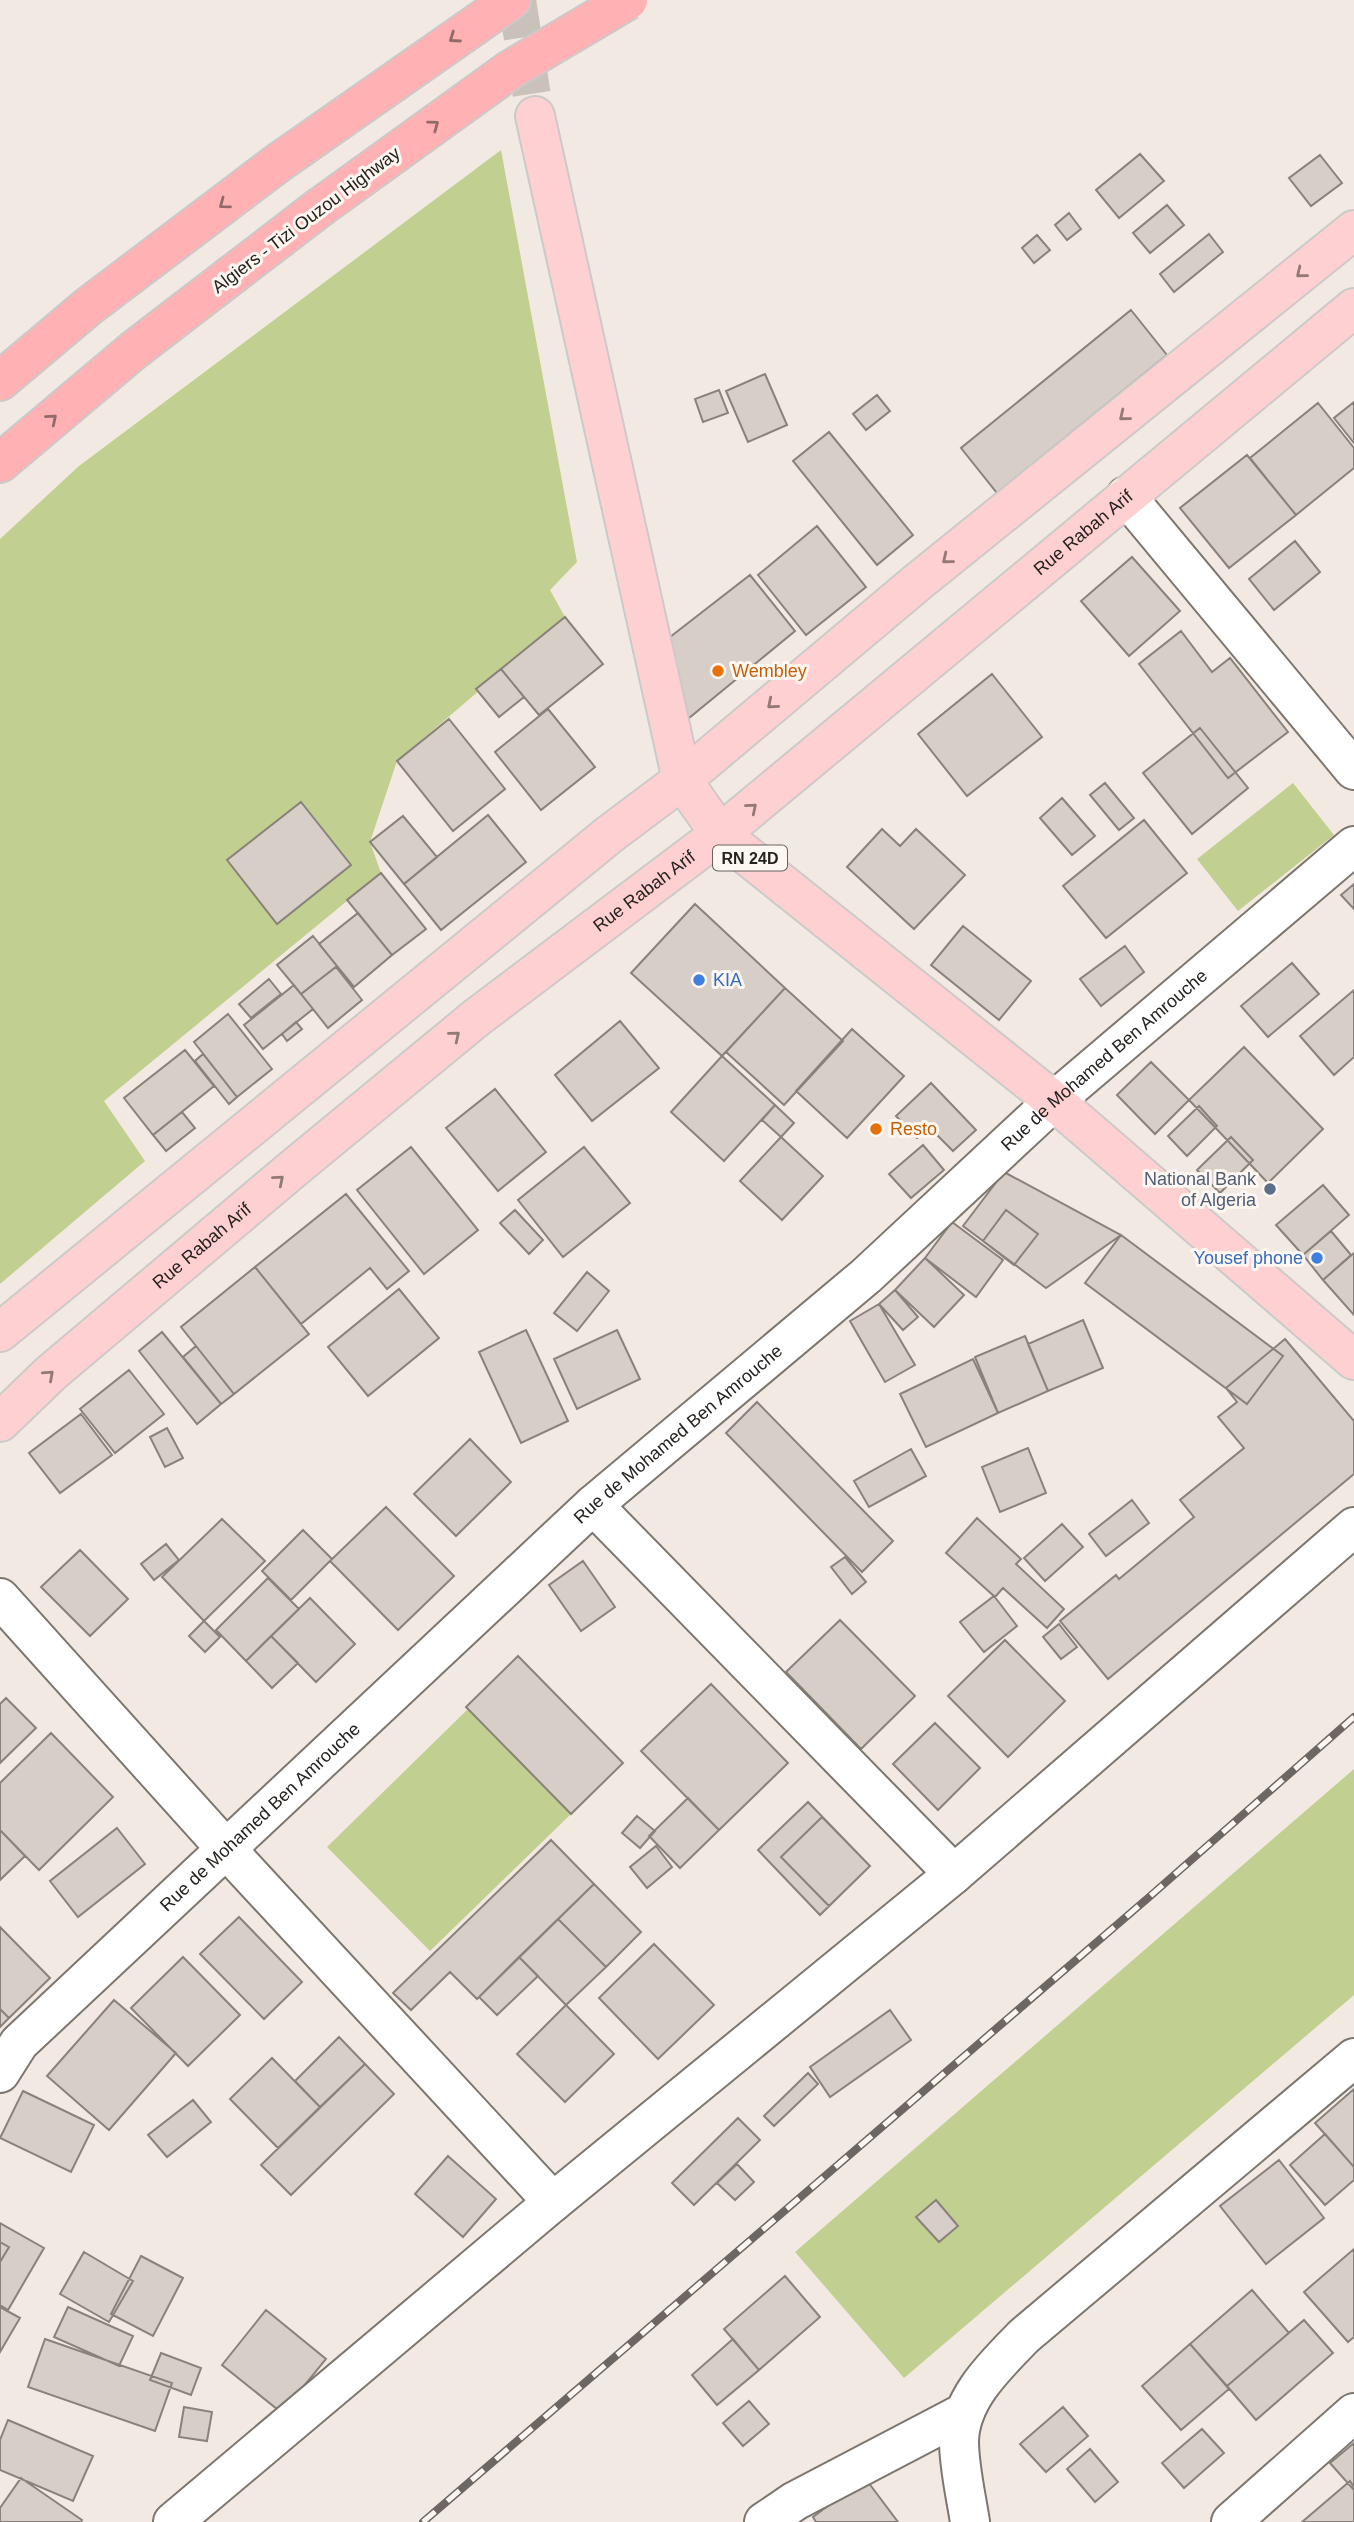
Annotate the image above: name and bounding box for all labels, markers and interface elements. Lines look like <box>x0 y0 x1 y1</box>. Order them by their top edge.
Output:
one-way arrow <box>449 30 462 43</box>
one-way arrow <box>426 121 439 134</box>
street label: Algiers - Tizi Ouzou Highway <box>208 143 404 297</box>
one-way arrow <box>219 195 232 208</box>
one-way arrow <box>1296 265 1309 277</box>
one-way arrow <box>1119 408 1132 420</box>
one-way arrow <box>44 415 57 427</box>
street label: Rue Rabah Arif <box>1030 485 1137 579</box>
one-way arrow <box>942 550 954 563</box>
place label: Wembley <box>732 661 807 681</box>
marker: Wembley <box>710 663 726 679</box>
one-way arrow <box>767 696 780 708</box>
one-way arrow <box>743 804 756 816</box>
street label: Rue Rabah Arif <box>589 846 700 936</box>
road number: RN 24D <box>713 846 787 870</box>
street label: Rue de Mohamed Ben Amrouche <box>997 965 1211 1155</box>
place label: KIA <box>713 970 742 990</box>
marker: KIA <box>691 972 707 988</box>
one-way arrow <box>446 1032 459 1044</box>
place label: Resto <box>890 1119 937 1139</box>
marker: Resto <box>868 1121 884 1137</box>
place label: National Bank of Algeria <box>1144 1169 1257 1210</box>
one-way arrow <box>271 1176 284 1188</box>
marker: National Bank of Algeria <box>1262 1181 1278 1197</box>
street label: Rue Rabah Arif <box>149 1198 256 1293</box>
place label: Yousef phone <box>1194 1248 1303 1268</box>
marker: Yousef phone <box>1309 1250 1325 1266</box>
street label: Rue de Mohamed Ben Amrouche <box>570 1341 786 1528</box>
one-way arrow <box>41 1371 54 1383</box>
street label: Rue de Mohamed Ben Amrouche <box>156 1719 364 1915</box>

